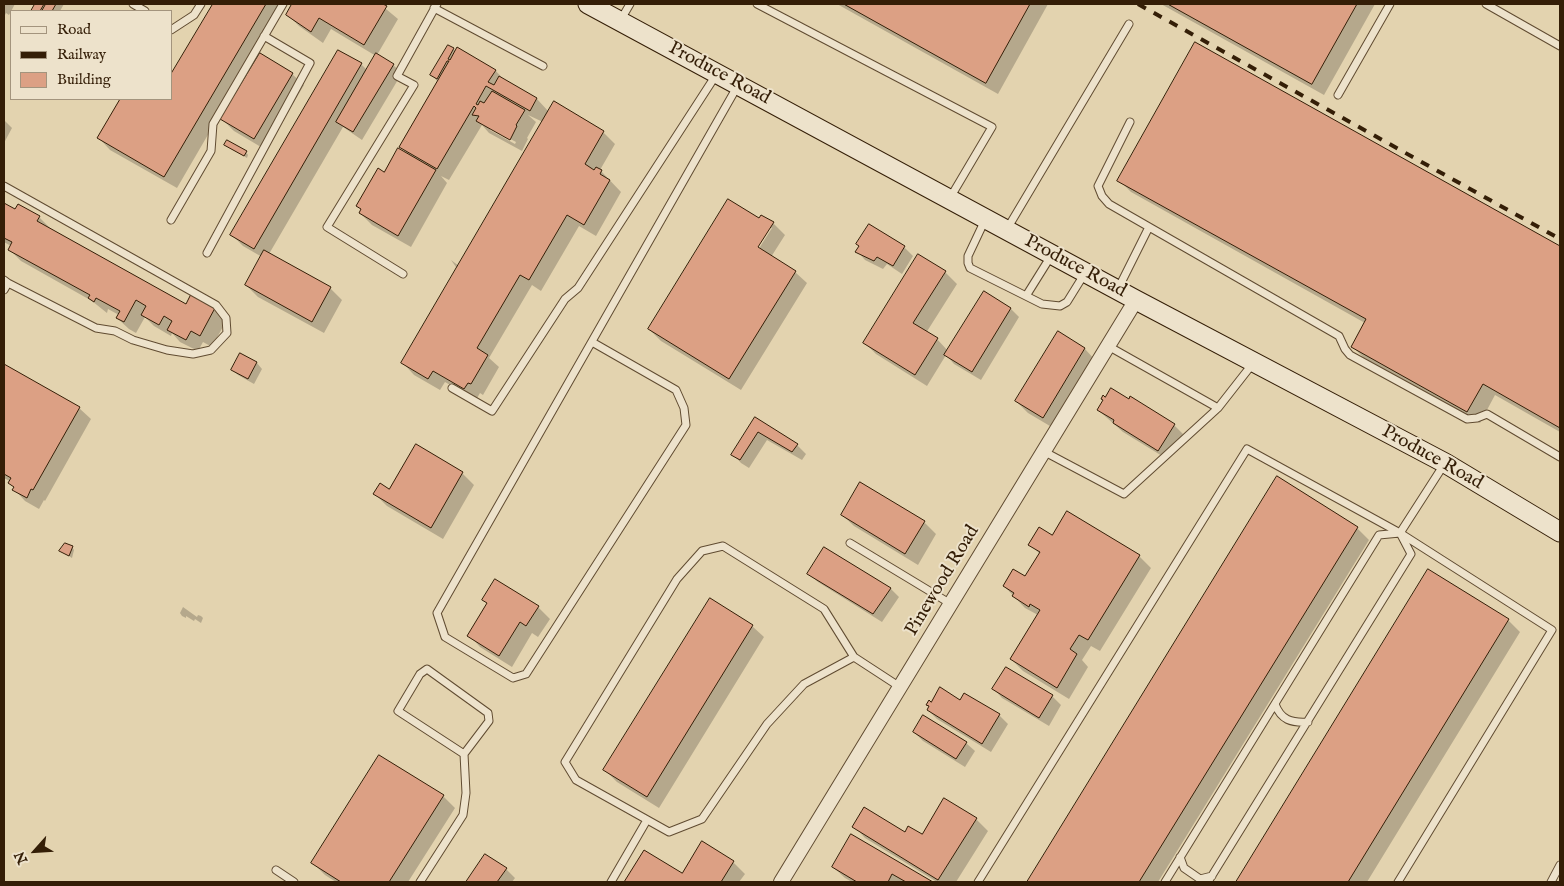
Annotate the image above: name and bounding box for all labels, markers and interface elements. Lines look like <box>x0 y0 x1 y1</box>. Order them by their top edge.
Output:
legend <box>10 10 172 100</box>
text: Road <box>57 20 91 39</box>
street label: Produce Road <box>664 38 774 110</box>
text: Railway <box>57 45 106 64</box>
text: Building <box>57 70 111 89</box>
street label: Produce Road <box>1020 231 1130 303</box>
street label: Produce Road <box>1377 421 1487 495</box>
street label: Pinewood Road <box>901 522 985 640</box>
north arrow <box>10 826 60 876</box>
text: N <box>11 848 32 867</box>

